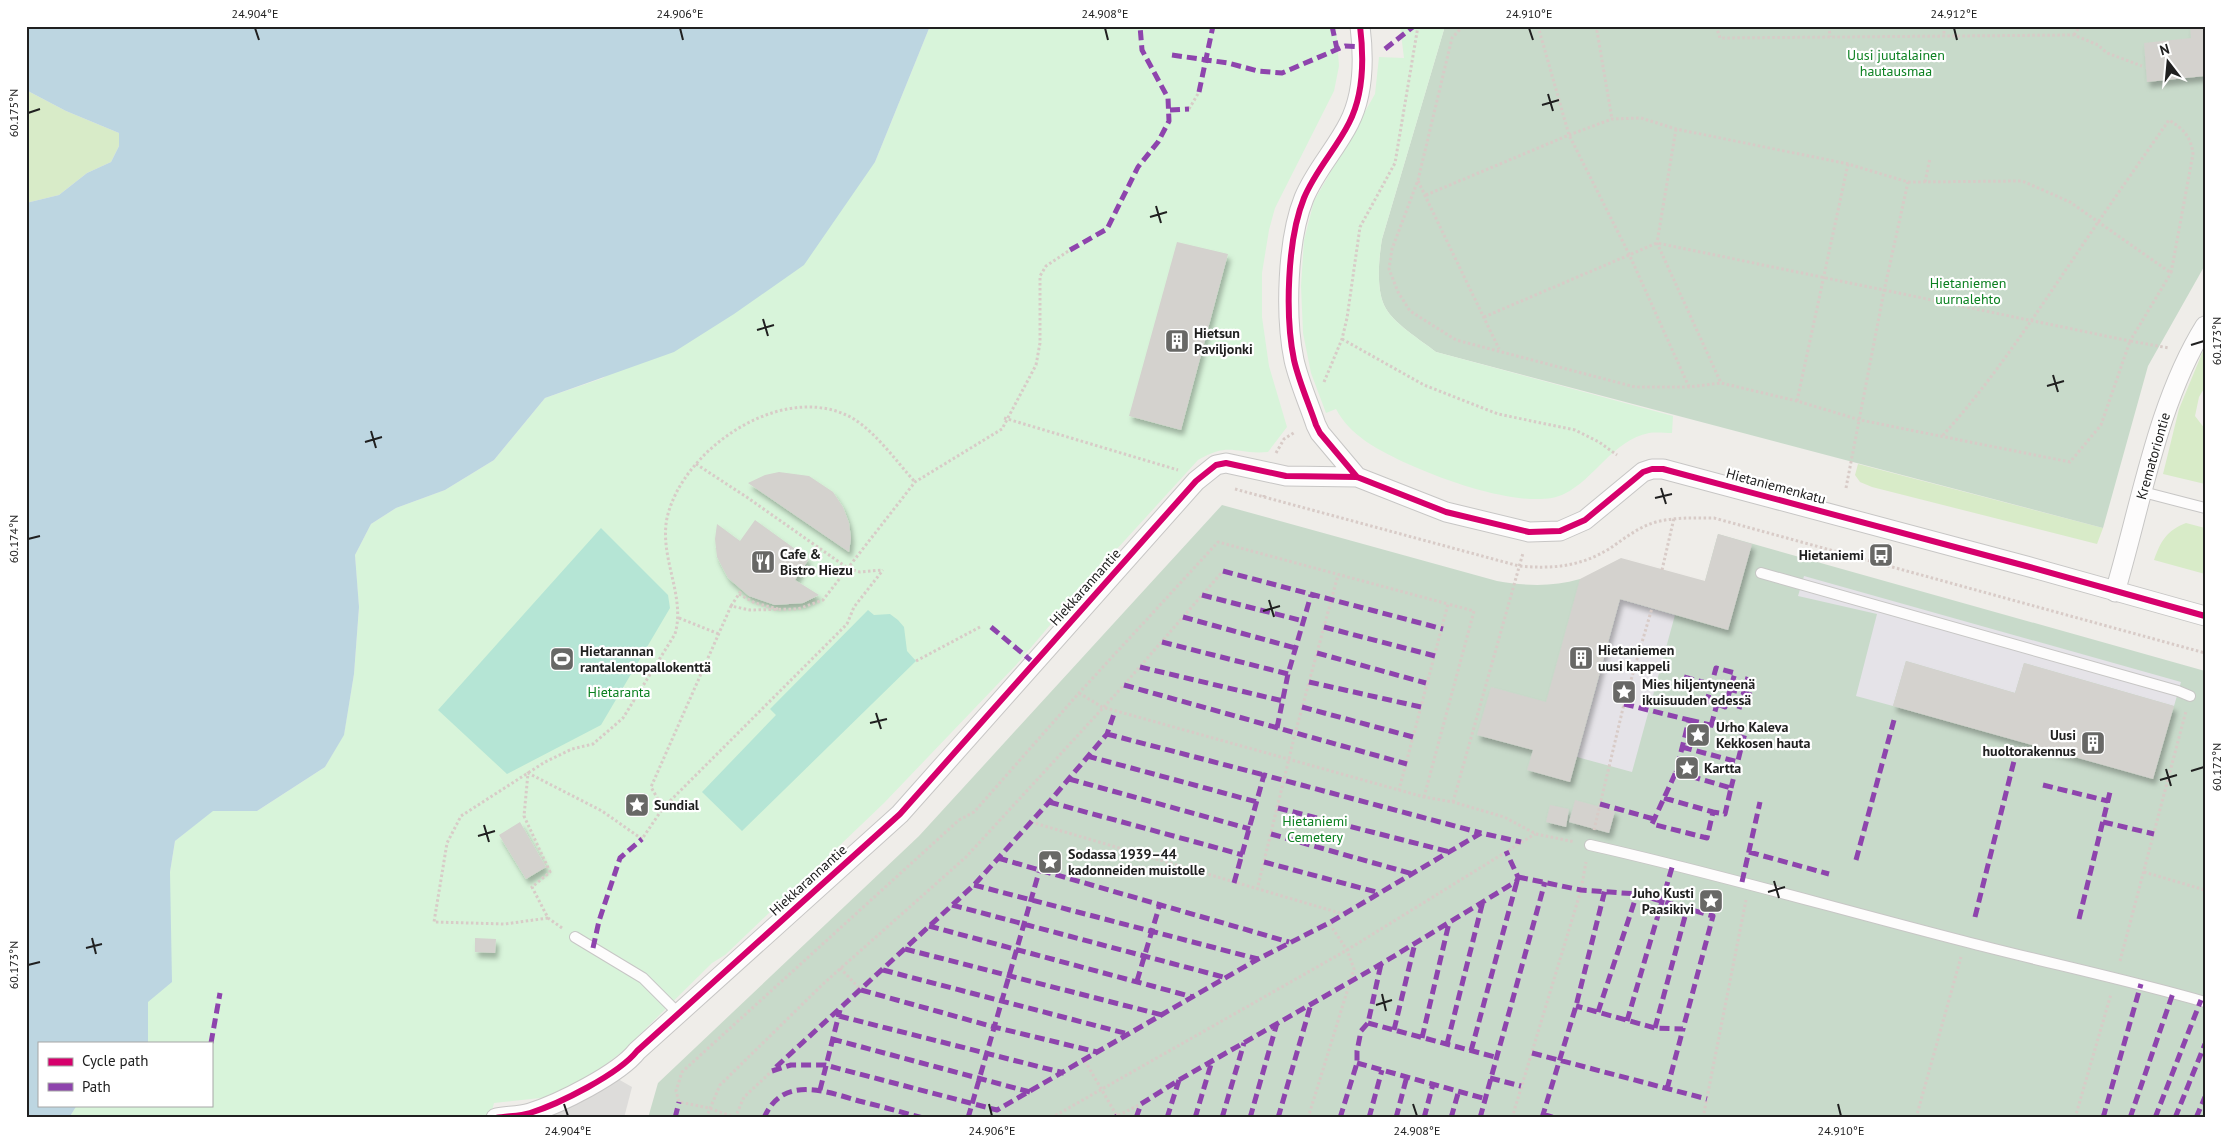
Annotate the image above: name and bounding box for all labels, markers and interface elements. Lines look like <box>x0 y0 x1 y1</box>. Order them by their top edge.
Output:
text: 24.904°E <box>232 6 278 21</box>
text: 24.906°E <box>657 6 703 21</box>
text: 24.908°E <box>1082 6 1128 21</box>
text: 24.910°E <box>1506 6 1552 21</box>
text: 24.912°E <box>1931 6 1977 21</box>
north arrow <box>2144 38 2194 88</box>
text: N <box>2158 40 2171 59</box>
park label: Uusi juutalainen hautausmaa <box>1847 46 1945 80</box>
text: 60.175°N <box>6 89 21 137</box>
park label: Hietaniemen uurnalehto <box>1930 274 2006 308</box>
text: 60.173°N <box>2209 317 2224 365</box>
place label: Hietsun Paviljonki <box>1194 324 1253 358</box>
building icon: Hietsun Paviljonki <box>1164 328 1190 354</box>
street label: Krematoriontie <box>2132 410 2174 502</box>
street label: Hietaniemenkatu <box>1724 464 1828 508</box>
text: 60.174°N <box>6 515 21 563</box>
bus stop icon: Hietaniemi <box>1868 542 1894 568</box>
place label: Cafe & Bistro Hiezu <box>780 545 853 579</box>
street label: Hiekkarannantie <box>1046 545 1124 629</box>
place label: Hietaniemi <box>1799 546 1864 564</box>
restaurant icon: Cafe & Bistro Hiezu <box>750 549 776 575</box>
place label: Hietaniemen uusi kappeli <box>1598 641 1674 675</box>
place label: Hietarannan rantalentopallokenttä <box>580 642 711 676</box>
building icon: Hietaniemen uusi kappeli <box>1568 645 1594 671</box>
sports icon: Hietarannan rantalentopallokenttä <box>549 646 575 672</box>
place label: Mies hiljentyneenä ikuisuuden edessä <box>1642 675 1755 709</box>
place icon: Mies hiljentyneenä ikuisuuden edessä <box>1611 679 1637 705</box>
park label: Hietaranta <box>587 683 651 701</box>
place label: Urho Kaleva Kekkosen hauta <box>1716 718 1810 752</box>
place icon: Urho Kaleva Kekkosen hauta <box>1685 722 1711 748</box>
place label: Uusi huoltorakennus <box>1982 726 2076 760</box>
building icon: Uusi huoltorakennus <box>2080 730 2106 756</box>
text: 60.172°N <box>2209 743 2224 791</box>
place icon: Kartta <box>1674 755 1700 781</box>
place label: Kartta <box>1704 759 1741 777</box>
place icon: Sundial <box>624 792 650 818</box>
place label: Sundial <box>654 796 700 814</box>
park label: Hietaniemi Cemetery <box>1282 812 1348 846</box>
street label: Hiekkarannantie <box>766 841 850 919</box>
place label: Sodassa 1939–44 kadonneiden muistolle <box>1068 845 1205 879</box>
place icon: Sodassa 1939–44 kadonneiden muistolle <box>1037 849 1063 875</box>
place label: Juho Kusti Paasikivi <box>1632 884 1694 918</box>
place icon: Juho Kusti Paasikivi <box>1698 888 1724 914</box>
text: 60.173°N <box>6 941 21 989</box>
legend <box>38 1042 212 1106</box>
text: Cycle path <box>82 1051 148 1070</box>
text: Path <box>82 1077 111 1096</box>
text: 24.904°E <box>545 1123 591 1138</box>
text: 24.906°E <box>969 1123 1015 1138</box>
text: 24.908°E <box>1394 1123 1440 1138</box>
text: 24.910°E <box>1818 1123 1864 1138</box>

